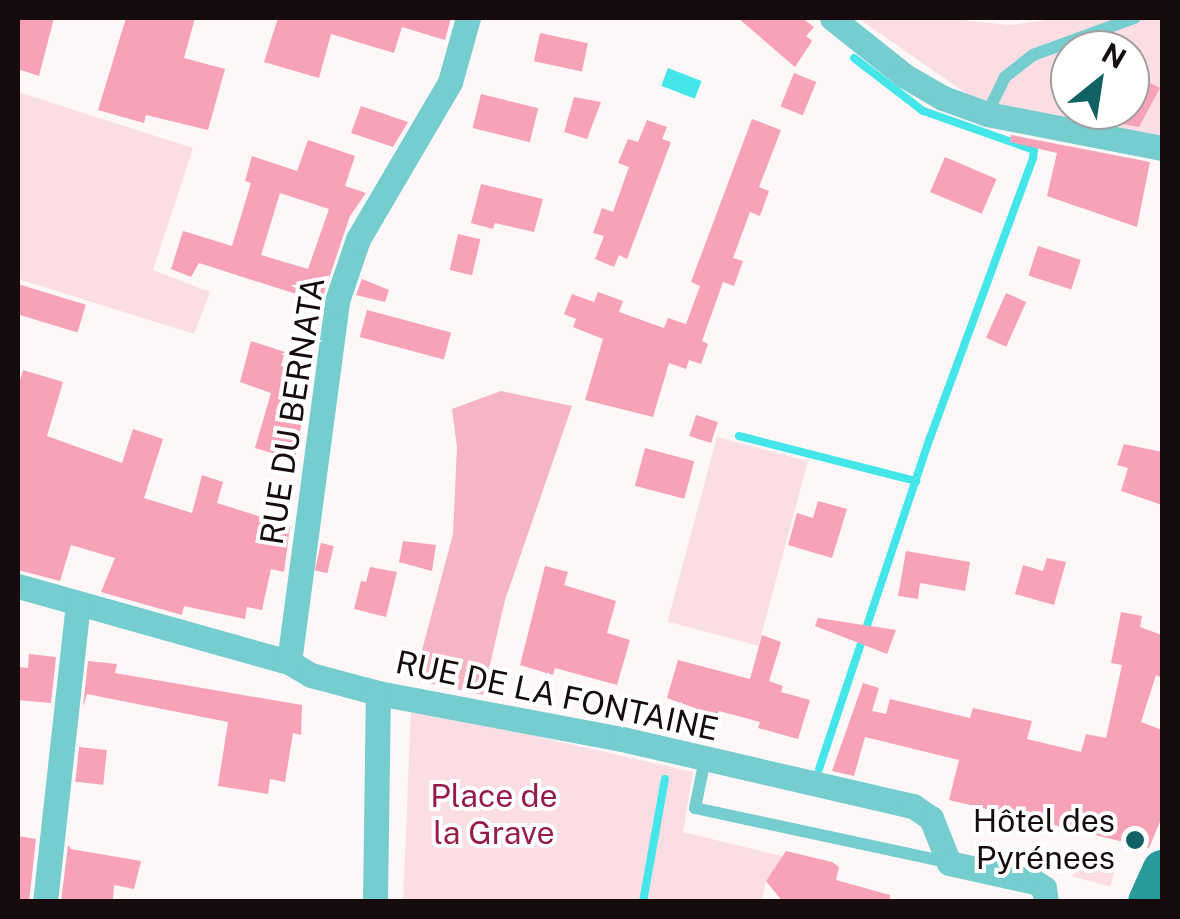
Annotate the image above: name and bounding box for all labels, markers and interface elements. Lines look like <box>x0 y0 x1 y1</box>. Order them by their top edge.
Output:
north arrow <box>1050 30 1150 130</box>
text: N <box>1097 36 1132 75</box>
street label: RUE DU BERNATA <box>253 275 333 547</box>
street label: RUE DE LA FONTAINE <box>392 643 722 749</box>
park label: Place de la Grave <box>430 778 558 853</box>
place label: Hôtel des Pyrénees <box>972 803 1115 878</box>
marker: Hôtel des Pyrénees <box>1124 829 1146 851</box>

